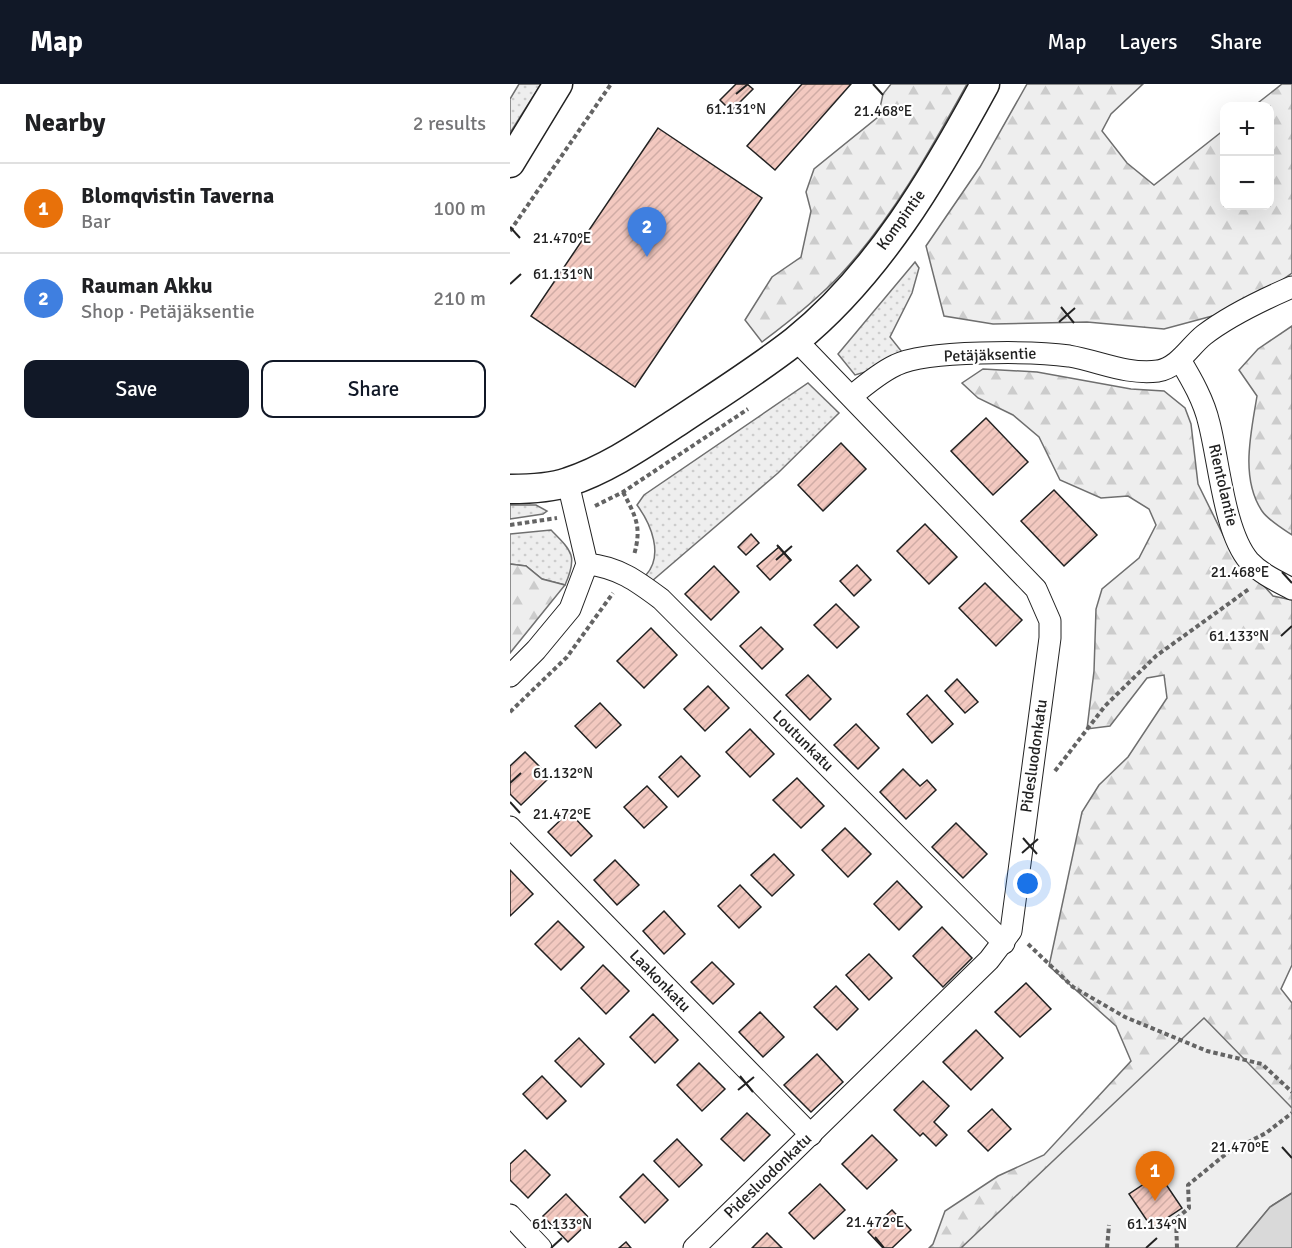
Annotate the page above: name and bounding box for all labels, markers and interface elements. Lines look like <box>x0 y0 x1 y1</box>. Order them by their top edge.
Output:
text: Map <box>30 25 83 59</box>
text: Map <box>1048 29 1086 55</box>
text: Layers <box>1119 29 1177 55</box>
text: Share <box>1210 29 1262 55</box>
text: 61.131°N <box>706 100 766 118</box>
text: 21.468°E <box>854 102 912 120</box>
map controls <box>1220 102 1274 210</box>
button: + <box>1220 102 1274 156</box>
text: Nearby <box>24 107 105 139</box>
text: 2 results <box>413 111 486 136</box>
button: − <box>1220 156 1274 210</box>
text: Blomqvistin Taverna <box>81 182 274 209</box>
street label: Kompintie <box>872 186 930 254</box>
text: 1 <box>38 196 49 221</box>
text: 100 m <box>433 196 486 221</box>
pin: 2 <box>628 208 666 257</box>
text: Bar <box>81 209 111 234</box>
text: 21.470°E <box>533 229 591 247</box>
text: 61.131°N <box>533 265 593 283</box>
text: Rauman Akku <box>81 272 213 299</box>
text: 2 <box>38 286 49 311</box>
text: 210 m <box>433 286 486 311</box>
text: Shop · Petäjäksentie <box>81 299 255 324</box>
street label: Petäjäksentie <box>943 343 1037 367</box>
button: Save <box>24 360 249 418</box>
button: Share <box>261 360 486 418</box>
street label: Rientolantie <box>1204 442 1242 528</box>
text: 21.468°E <box>1211 563 1269 581</box>
text: 61.133°N <box>1209 627 1269 645</box>
street label: Pidesluodonkatu <box>1016 698 1052 814</box>
street label: Loutunkatu <box>768 706 838 776</box>
text: 61.132°N <box>533 764 593 782</box>
text: 21.472°E <box>533 805 591 823</box>
your location <box>1013 869 1042 898</box>
street label: Laakonkatu <box>625 945 695 1017</box>
street label: Pidesluodonkatu <box>720 1129 816 1223</box>
text: 21.470°E <box>1211 1138 1269 1156</box>
pin: 1 <box>1136 1152 1174 1201</box>
text: 21.472°E <box>846 1213 904 1231</box>
text: 61.133°N <box>532 1215 592 1233</box>
text: 61.134°N <box>1127 1215 1187 1233</box>

